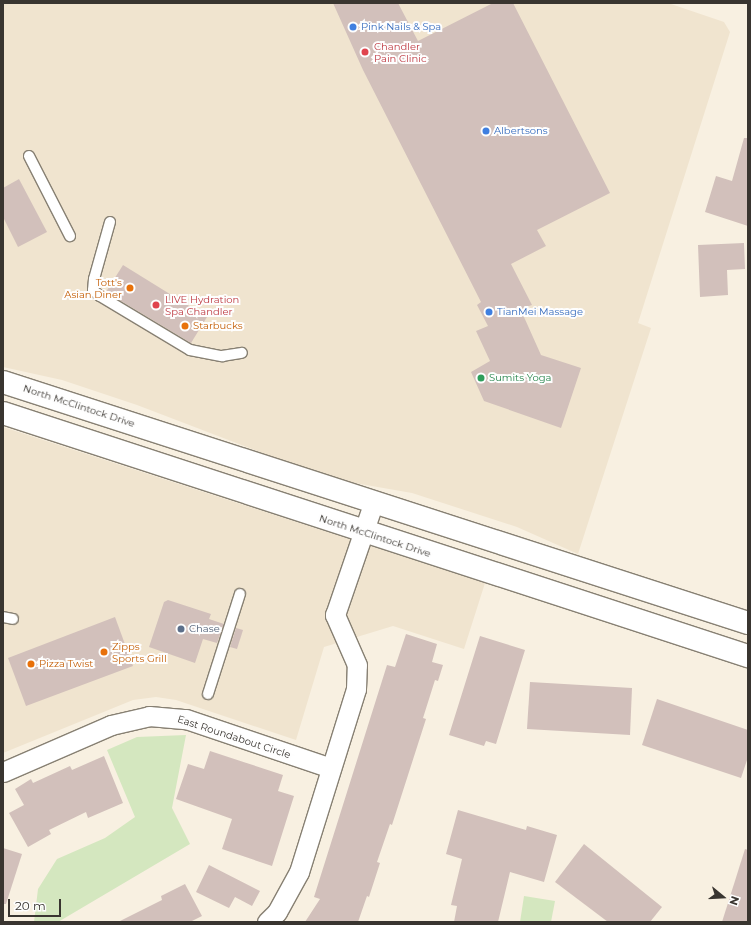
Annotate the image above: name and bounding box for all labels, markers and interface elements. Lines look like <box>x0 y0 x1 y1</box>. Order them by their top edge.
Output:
place label: Pink Nails & Spa <box>361 21 441 33</box>
marker: Pink Nails & Spa <box>348 22 358 32</box>
place label: Chandler Pain Clinic <box>374 40 427 64</box>
marker: Chandler Pain Clinic <box>359 46 371 58</box>
place label: Albertsons <box>494 125 548 137</box>
marker: Albertsons <box>481 126 491 136</box>
place label: Tott's Asian Diner <box>64 276 122 300</box>
marker: Tott's Asian Diner <box>125 283 135 293</box>
place label: LIVE Hydration Spa Chandler <box>165 293 239 316</box>
marker: LIVE Hydration Spa Chandler <box>150 299 162 311</box>
place label: TianMei Massage <box>497 306 583 318</box>
marker: TianMei Massage <box>484 307 494 317</box>
place label: Starbucks <box>193 320 243 332</box>
marker: Starbucks <box>180 321 190 331</box>
place label: Sumits Yoga <box>489 372 551 384</box>
marker: Sumits Yoga <box>476 373 486 383</box>
street label: North McClintock Drive <box>22 382 136 430</box>
street label: North McClintock Drive <box>318 512 432 560</box>
place label: Chase <box>189 623 220 635</box>
marker: Chase <box>176 624 186 634</box>
place label: Zipps Sports Grill <box>112 640 167 664</box>
marker: Zipps Sports Grill <box>99 647 109 657</box>
place label: Pizza Twist <box>39 658 93 670</box>
marker: Pizza Twist <box>26 659 36 669</box>
street label: East Roundabout Circle <box>176 713 292 761</box>
north arrow <box>703 877 743 917</box>
scale bar <box>10 891 63 917</box>
text: N <box>726 894 742 907</box>
text: 20 m <box>15 898 46 913</box>

